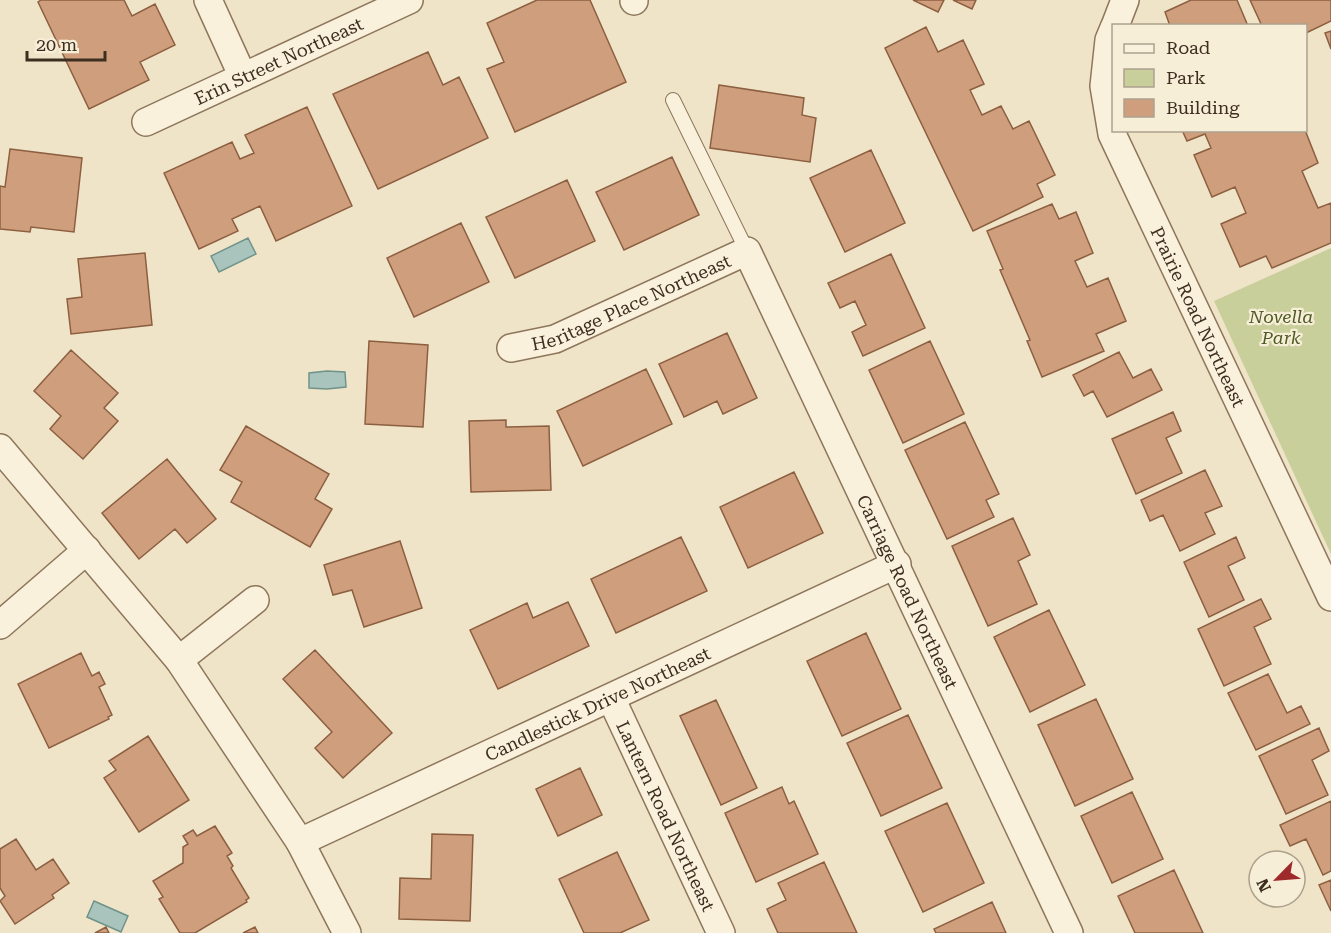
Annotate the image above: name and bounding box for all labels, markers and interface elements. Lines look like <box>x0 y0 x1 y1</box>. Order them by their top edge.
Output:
street label: Erin Street Northeast <box>191 12 366 109</box>
scale bar <box>27 24 105 62</box>
legend <box>1112 24 1307 132</box>
text: 20 m <box>36 34 77 55</box>
text: Road <box>1166 37 1211 58</box>
text: Park <box>1166 67 1206 88</box>
text: Building <box>1166 97 1240 118</box>
street label: Prairie Road Northeast <box>1147 223 1250 410</box>
street label: Heritage Place Northeast <box>530 249 734 354</box>
park label: Novella Park <box>1248 306 1313 348</box>
street label: Carriage Road Northeast <box>853 491 963 692</box>
street label: Candlestick Drive Northeast <box>481 642 714 765</box>
street label: Lantern Road Northeast <box>613 717 720 915</box>
north arrow <box>1247 849 1307 909</box>
text: N <box>1253 876 1275 895</box>

